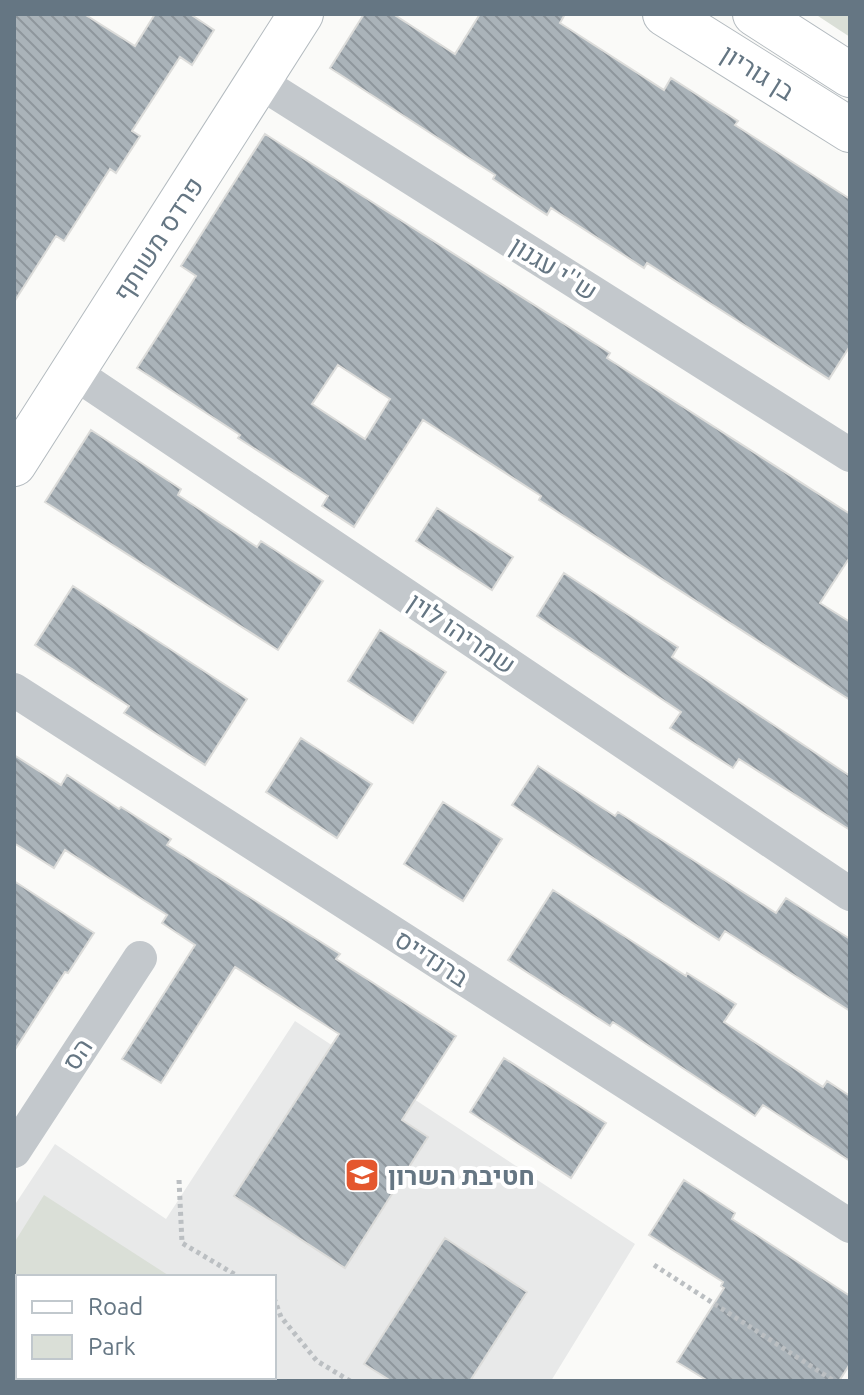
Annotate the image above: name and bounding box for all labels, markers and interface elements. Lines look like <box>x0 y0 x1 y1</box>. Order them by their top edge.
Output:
street label: בן גוריון <box>716 38 800 106</box>
street label: פרדס משותף <box>107 172 209 306</box>
street label: ש''י עגנון <box>505 230 603 306</box>
street label: שמריהו לוין <box>403 587 521 679</box>
street label: ברנדייס <box>390 924 474 993</box>
street label: הס <box>56 1033 98 1075</box>
school or university icon: חטיבת השרון <box>343 1156 381 1194</box>
place label: חטיבת השרון <box>388 1161 535 1190</box>
legend <box>16 1275 276 1379</box>
text: Road <box>88 1293 143 1320</box>
text: Park <box>88 1333 136 1360</box>

